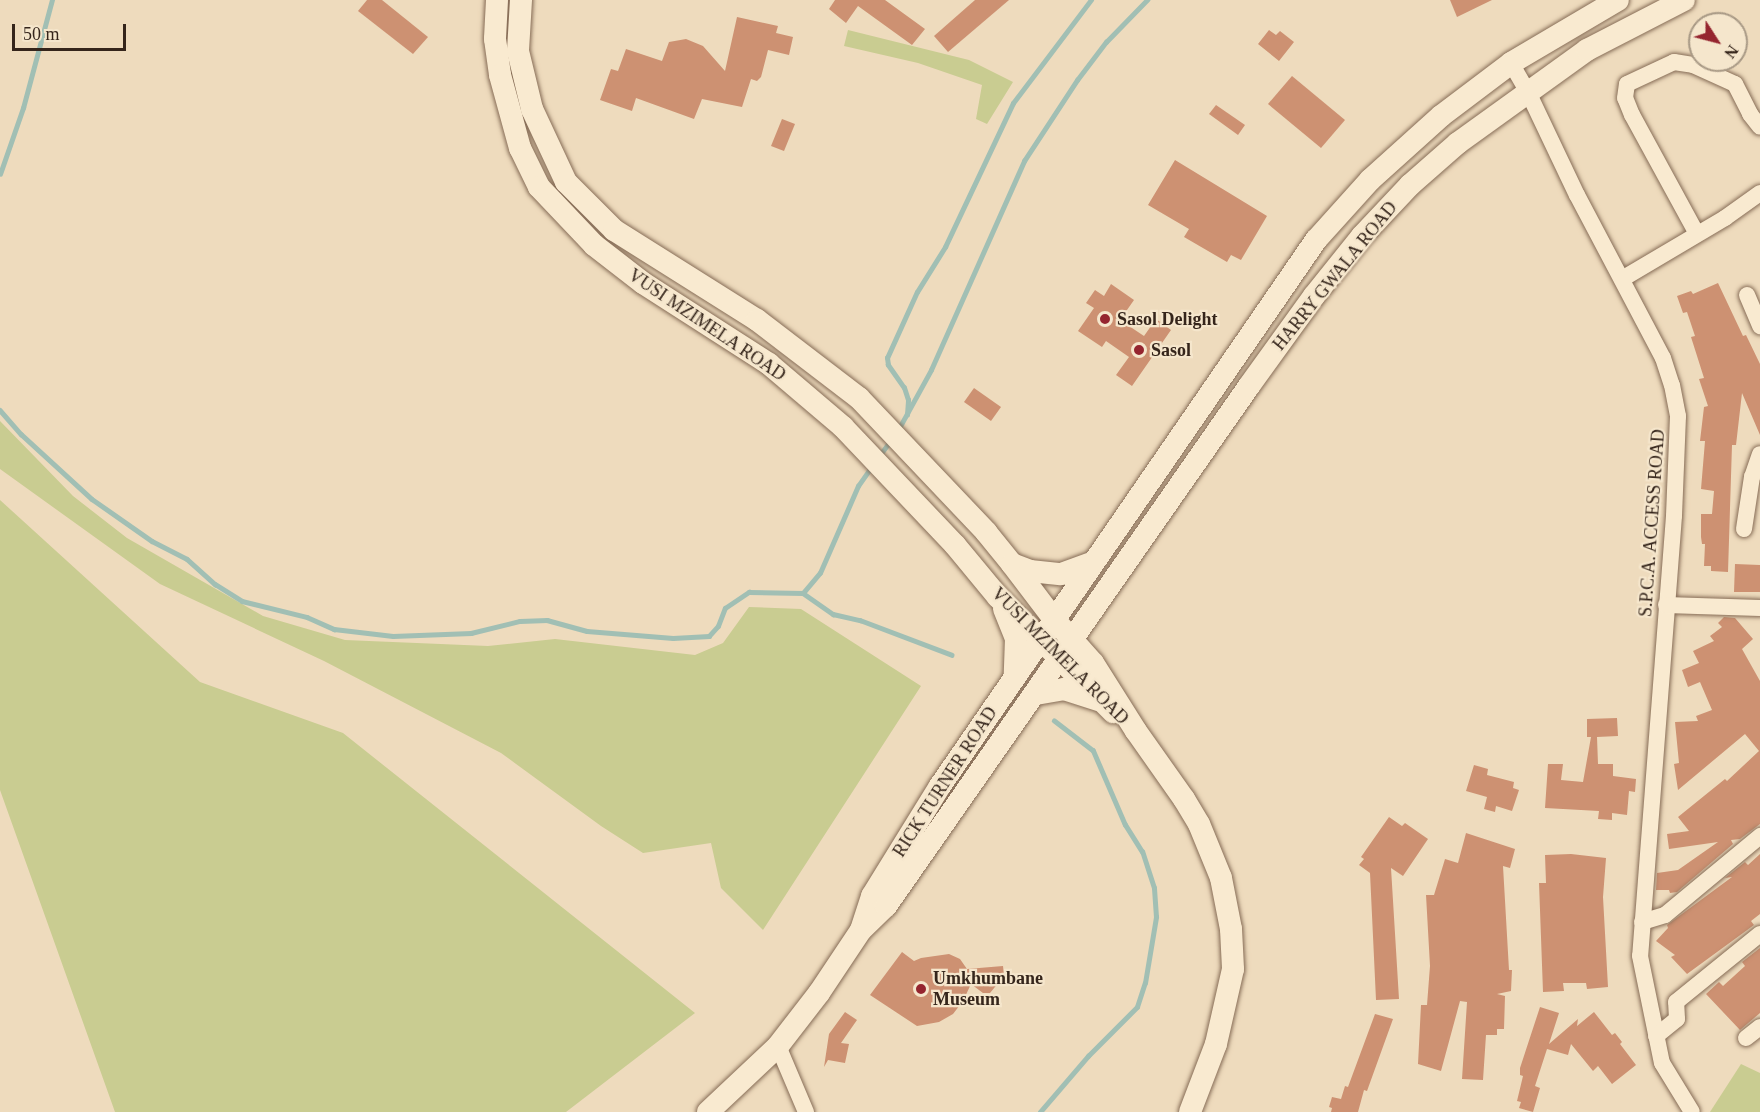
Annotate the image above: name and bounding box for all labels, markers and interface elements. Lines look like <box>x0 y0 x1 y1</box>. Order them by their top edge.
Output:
scale bar <box>15 12 129 50</box>
north arrow <box>1688 12 1748 72</box>
text: 50 m <box>23 24 60 44</box>
text: N <box>1721 42 1742 61</box>
street label: HARRY GWALA ROAD <box>1268 197 1402 355</box>
street label: VUSI MZIMELA ROAD <box>624 264 790 386</box>
place label: Sasol Delight <box>1117 308 1218 330</box>
marker: Sasol Delight <box>1098 312 1112 326</box>
place label: Sasol <box>1151 339 1191 361</box>
marker: Sasol <box>1132 343 1146 357</box>
street label: S.P.C.A. ACCESS ROAD <box>1635 428 1669 618</box>
street label: VUSI MZIMELA ROAD <box>987 583 1133 729</box>
street label: RICK TURNER ROAD <box>888 703 1002 861</box>
place label: Umkhumbane Museum <box>933 968 1043 1010</box>
marker: Umkhumbane Museum <box>914 982 928 996</box>

